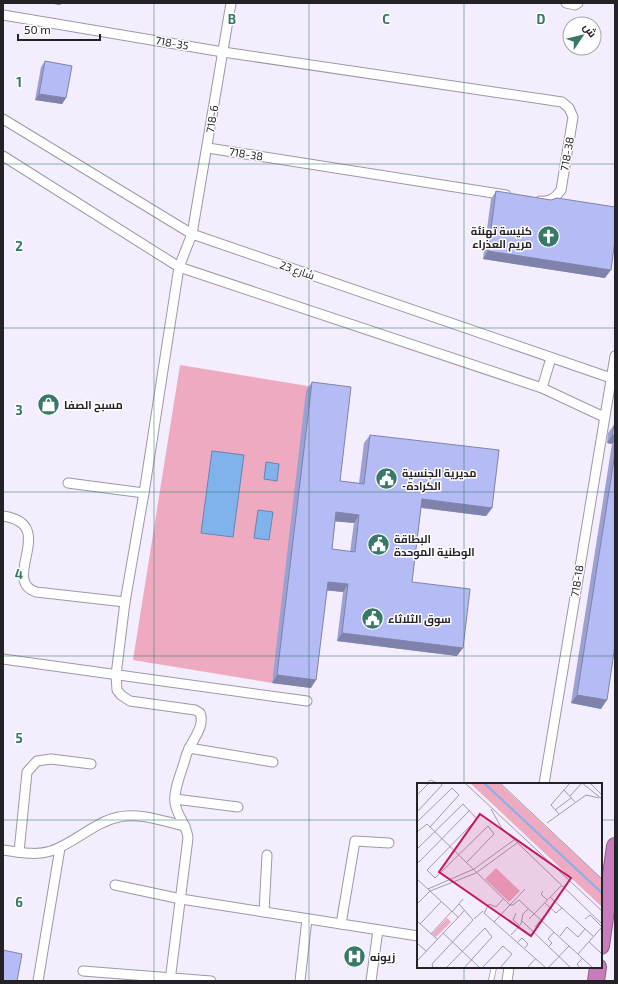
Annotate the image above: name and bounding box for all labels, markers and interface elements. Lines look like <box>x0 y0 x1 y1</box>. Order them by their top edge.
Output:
text: B <box>228 11 236 27</box>
text: C <box>382 11 390 27</box>
text: D <box>537 11 546 27</box>
scale bar <box>18 16 100 42</box>
north arrow <box>562 16 602 56</box>
text: ش <box>580 20 600 40</box>
text: 50 m <box>24 22 51 36</box>
street label: 718-35 <box>154 33 190 52</box>
text: 1 <box>16 74 22 90</box>
street label: 718-6 <box>203 104 220 134</box>
street label: 718-38 <box>557 136 576 172</box>
street label: 718-38 <box>228 144 264 163</box>
place label: كنيسة تهنئة مريم العذراء <box>471 224 532 252</box>
church icon: كنيسة تهنئة مريم العذراء <box>535 224 561 250</box>
text: 2 <box>15 238 23 254</box>
street label: شارع 23 <box>277 258 316 283</box>
shop icon: مسبح الصفا <box>35 392 61 418</box>
place label: مسبح الصفا <box>64 398 123 413</box>
text: 3 <box>15 402 23 418</box>
public building icon: مديرية الجنسية -الكرادة <box>374 466 400 492</box>
place label: مديرية الجنسية -الكرادة <box>402 466 477 493</box>
public building icon: البطاقة الوطنية الموحدة <box>365 532 391 558</box>
place label: البطاقة الوطنية الموحدة <box>394 532 475 560</box>
street label: 718-18 <box>568 564 585 598</box>
text: 4 <box>15 566 23 582</box>
public building icon: سوق الثلاثاء <box>360 606 386 632</box>
place label: سوق الثلاثاء <box>388 612 451 627</box>
text: 5 <box>15 730 23 746</box>
inset map <box>417 783 602 968</box>
text: 6 <box>15 894 23 910</box>
hospital icon: زيونه <box>341 944 367 970</box>
place label: زيونه <box>370 950 395 965</box>

